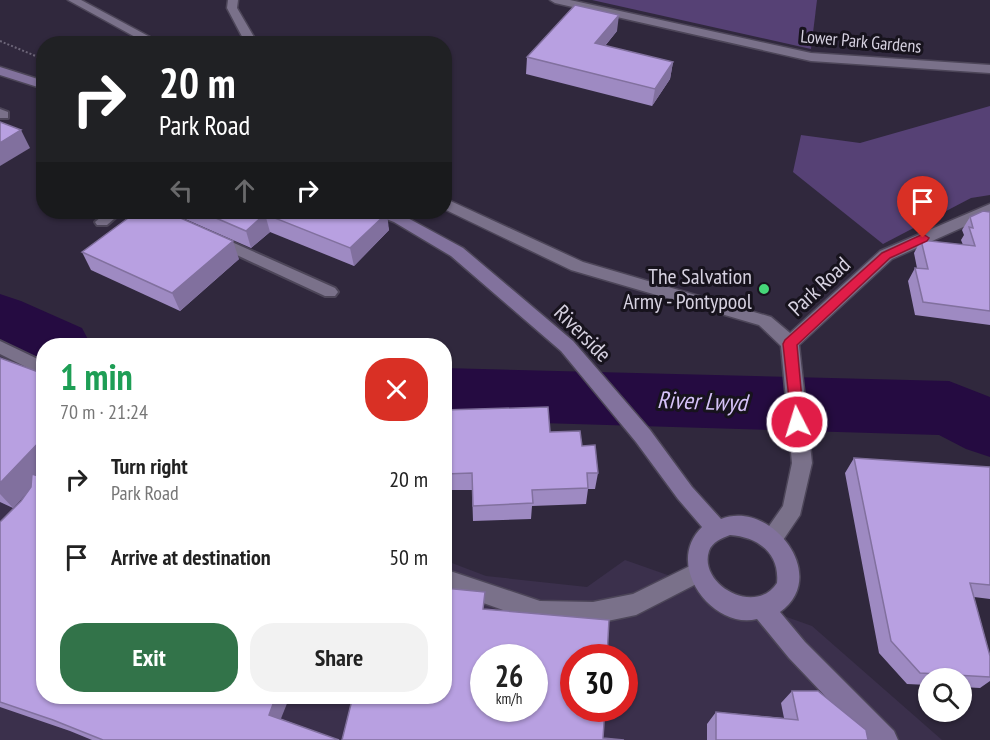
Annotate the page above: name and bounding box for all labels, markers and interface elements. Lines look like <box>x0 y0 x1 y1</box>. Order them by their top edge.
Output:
street label: Lower Park Gardens <box>800 24 922 58</box>
text: 20 m <box>159 55 236 110</box>
icon: right <box>60 60 138 138</box>
text: Park Road <box>159 108 250 142</box>
icon: left <box>165 174 198 207</box>
icon: ahead <box>228 174 261 207</box>
icon: right <box>291 174 324 207</box>
pin <box>897 176 948 238</box>
icon: arrive <box>906 185 939 218</box>
street label: Park Road <box>782 250 856 322</box>
place label: The Salvation Army - Pontypool <box>623 262 753 315</box>
marker: The Salvation Army - Pontypool <box>757 282 771 296</box>
street label: Riverside <box>548 298 618 368</box>
text: 1 min <box>60 353 133 400</box>
button: close <box>365 358 428 421</box>
water label: River Lwyd <box>656 384 751 418</box>
position arrow <box>765 390 829 454</box>
text: 70 m · 21:24 <box>60 399 148 425</box>
text: Turn right <box>111 452 188 480</box>
icon: right <box>60 463 93 496</box>
text: 20 m <box>389 465 428 493</box>
text: Park Road <box>111 480 179 506</box>
icon: arrive <box>60 541 93 574</box>
text: Arrive at destination <box>111 543 271 571</box>
text: 50 m <box>389 543 428 571</box>
button: Exit <box>60 623 238 692</box>
button: Share <box>250 623 428 692</box>
speed limit sign: 30 <box>560 644 638 722</box>
text: 26 <box>495 656 523 695</box>
map controls <box>918 668 972 722</box>
button: search <box>918 668 972 722</box>
text: km/h <box>496 689 522 708</box>

